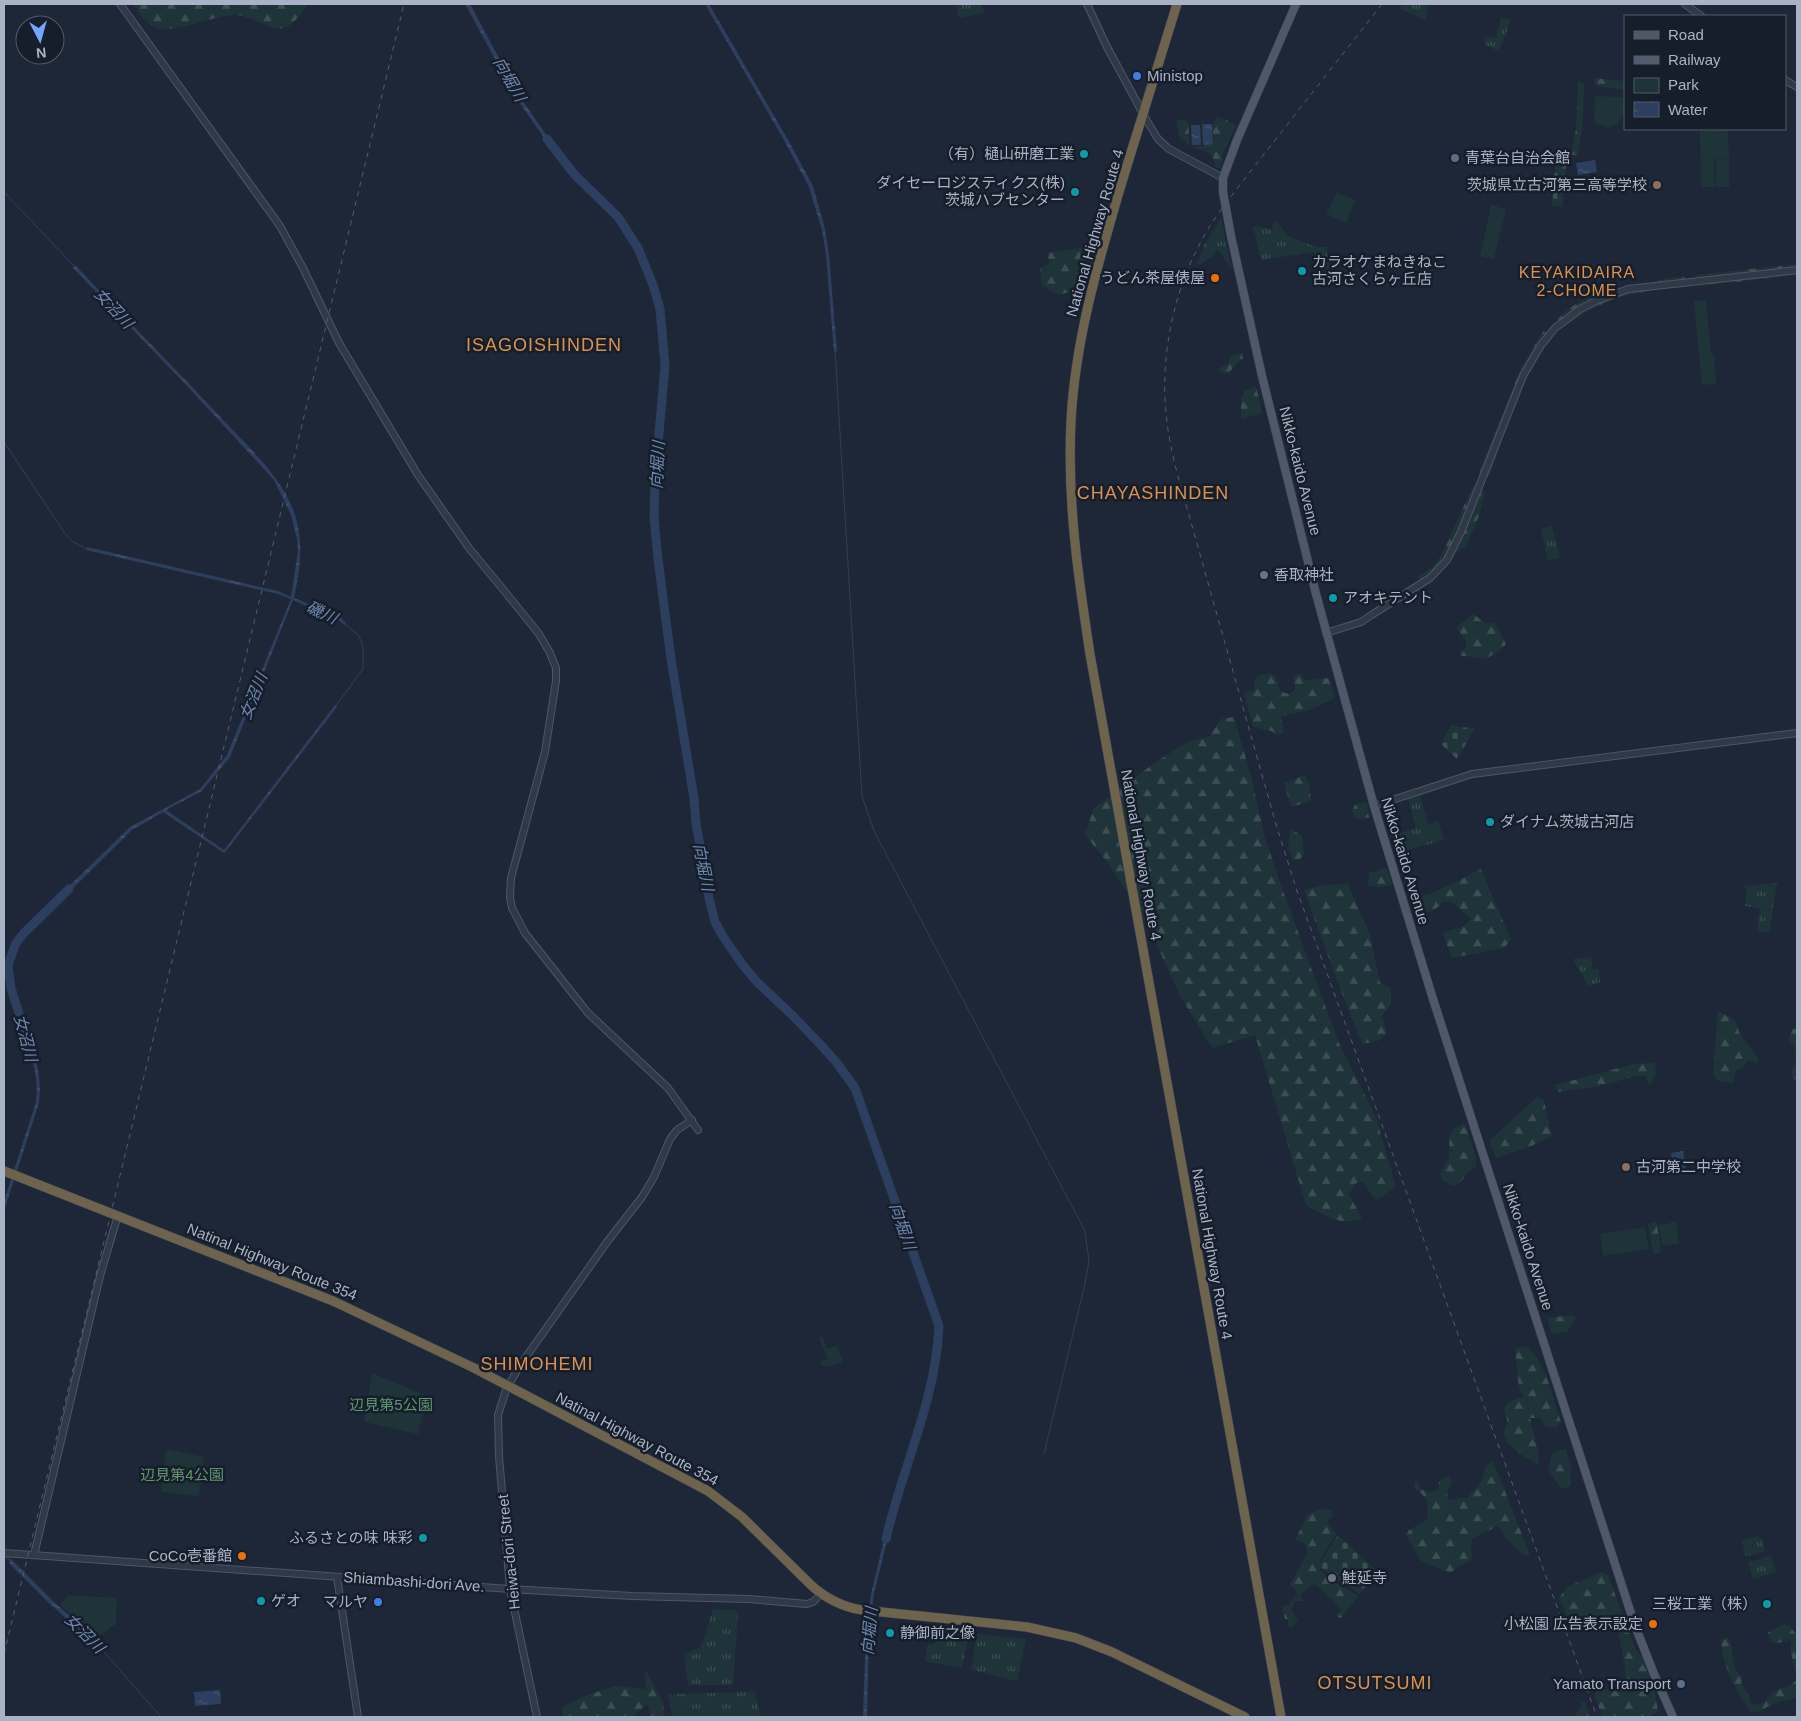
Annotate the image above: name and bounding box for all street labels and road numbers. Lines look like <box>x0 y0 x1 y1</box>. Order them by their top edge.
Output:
street label: National Highway Route 4 <box>1062 147 1127 319</box>
street label: Nikko-kaido Avenue <box>1276 405 1325 537</box>
street label: National Highway Route 4 <box>1118 768 1165 942</box>
street label: Nikko-kaido Avenue <box>1378 795 1433 927</box>
street label: National Highway Route 4 <box>1189 1167 1236 1341</box>
street label: Nikko-kaido Avenue <box>1500 1181 1557 1312</box>
street label: Natinal Highway Route 354 <box>185 1220 360 1303</box>
street label: Natinal Highway Route 354 <box>553 1388 721 1489</box>
street label: Heiwa-dori Street <box>494 1493 523 1611</box>
street label: Shiambashi-dori Ave. <box>343 1568 485 1595</box>

